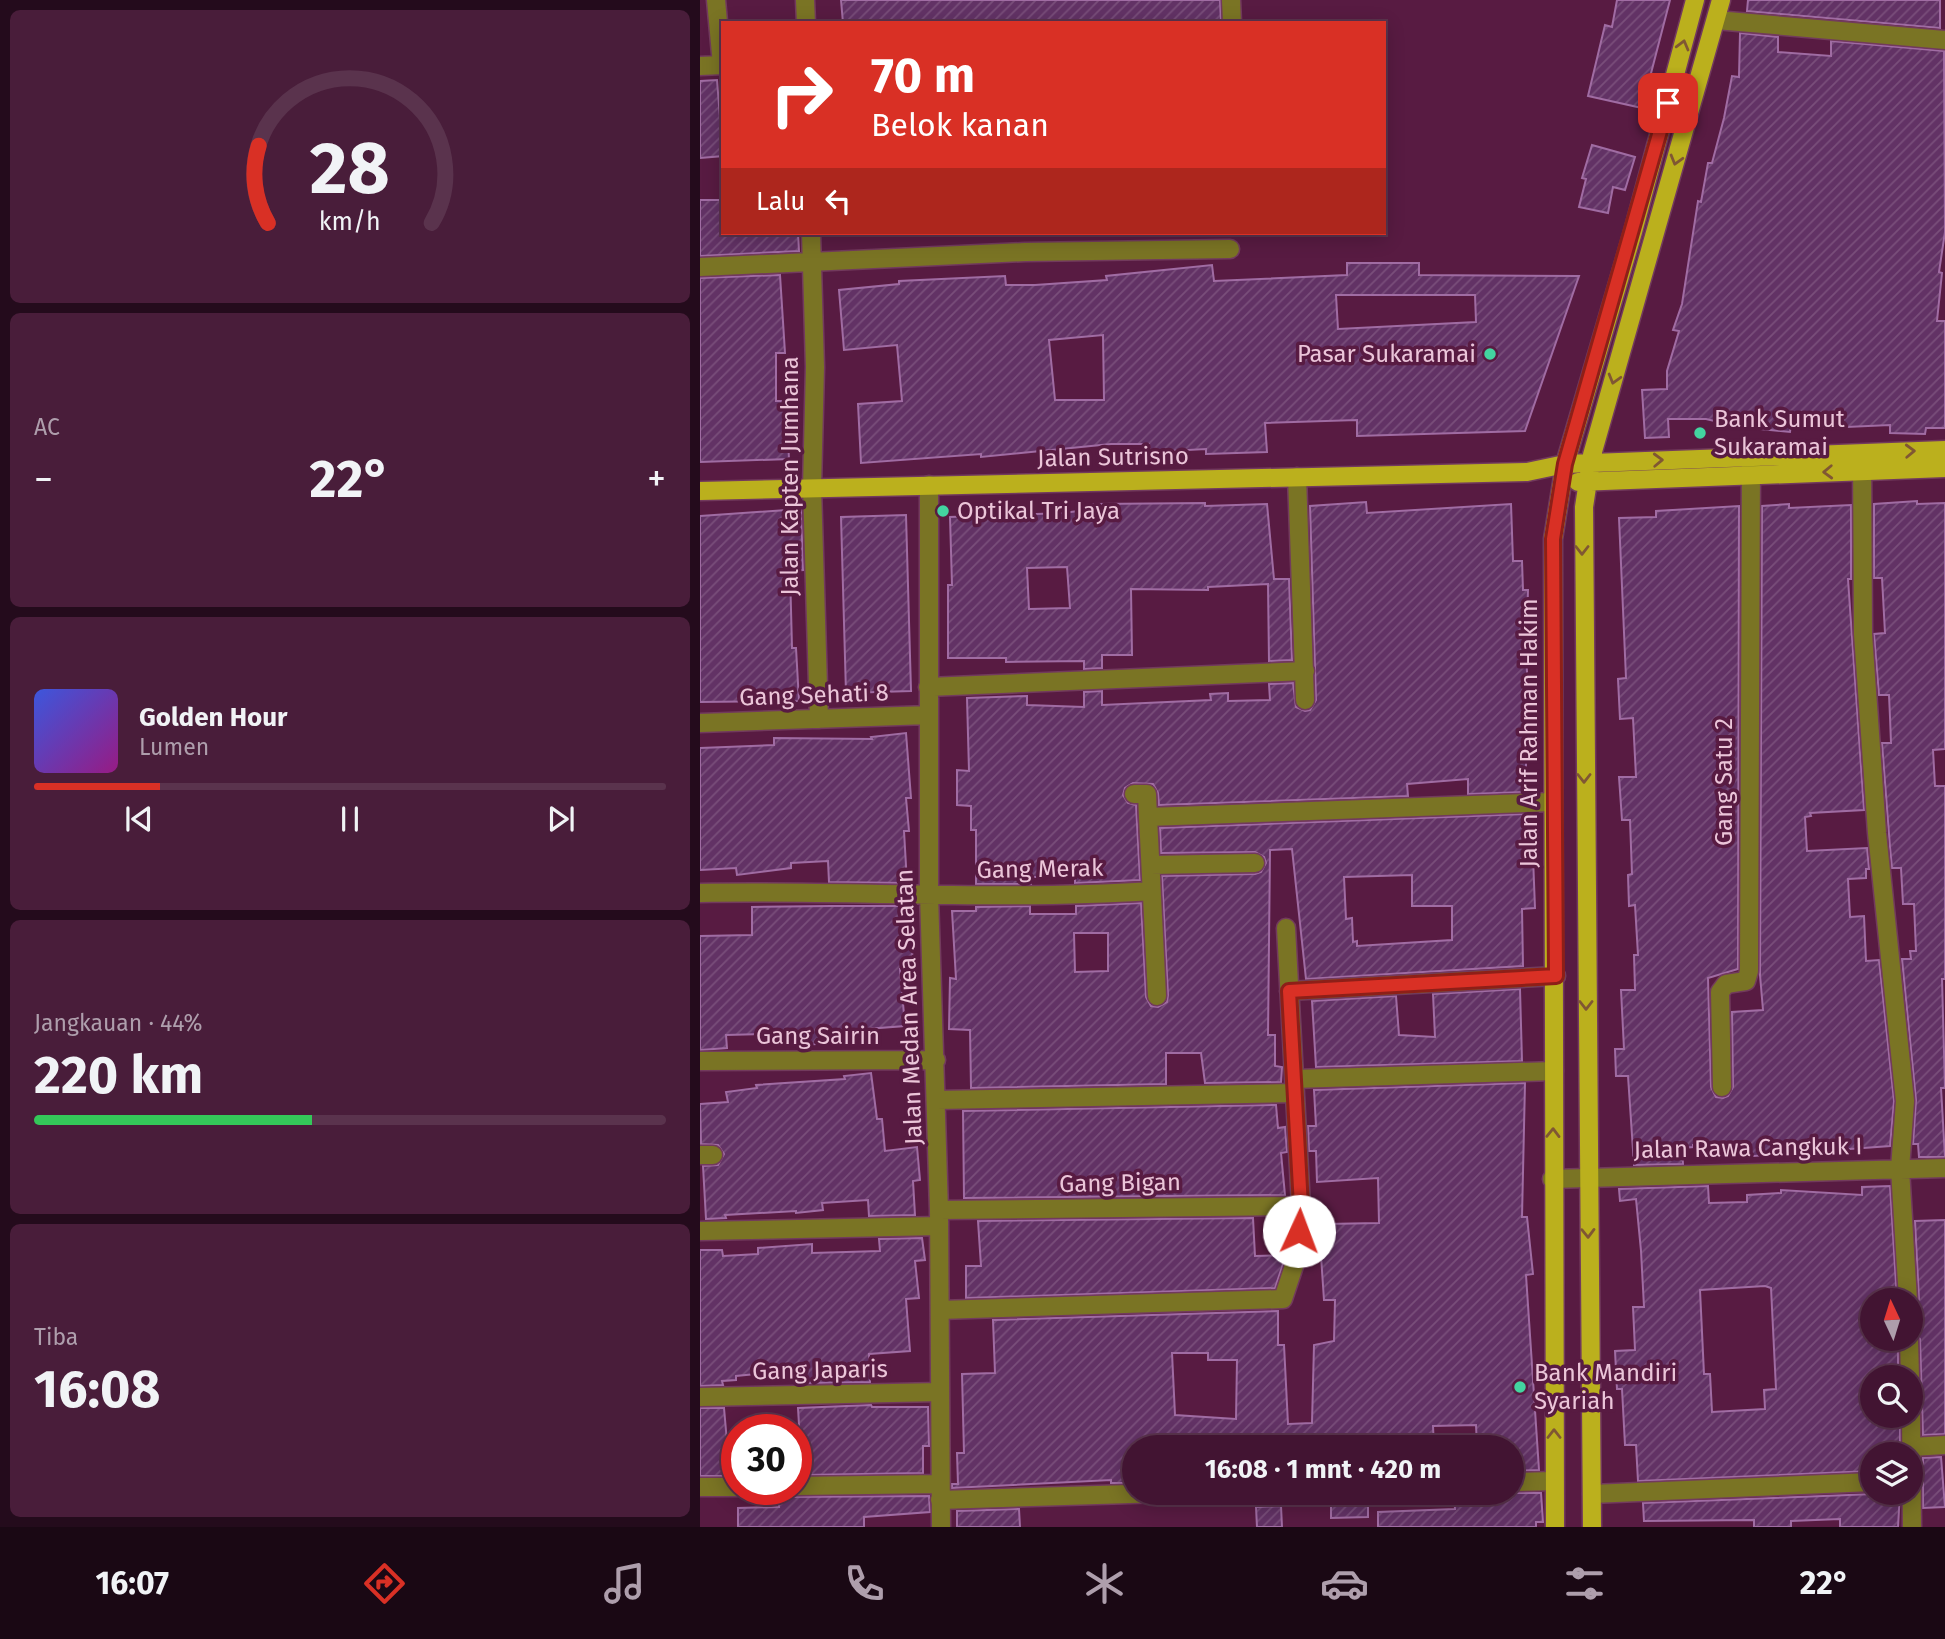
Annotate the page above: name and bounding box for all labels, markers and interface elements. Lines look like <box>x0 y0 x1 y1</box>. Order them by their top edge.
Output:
one-way arrow <box>1675 39 1690 51</box>
text: 70 m <box>871 46 975 105</box>
icon: right <box>756 49 847 140</box>
pin <box>1638 73 1698 133</box>
icon: arrive <box>1649 84 1687 122</box>
text: Belok kanan <box>871 106 1049 144</box>
text: 28 <box>310 125 390 212</box>
one-way arrow <box>1669 154 1684 166</box>
icon: left <box>819 182 857 220</box>
text: Lalu <box>756 186 805 217</box>
text: km/h <box>319 207 381 237</box>
place label: Pasar Sukaramai <box>1297 340 1476 368</box>
marker: Pasar Sukaramai <box>1482 346 1498 362</box>
street label: Jalan Kapten Jumhana <box>776 356 804 596</box>
one-way arrow <box>1607 372 1622 384</box>
place label: Bank Sumut Sukaramai <box>1714 405 1845 461</box>
text: AC <box>34 413 60 441</box>
marker: Bank Sumut Sukaramai <box>1692 425 1708 441</box>
street label: Jalan Sutrisno <box>1037 442 1189 472</box>
one-way arrow <box>1905 444 1916 459</box>
text: 22° <box>310 448 390 511</box>
one-way arrow <box>1653 453 1664 468</box>
text: − <box>34 456 53 502</box>
text: + <box>647 456 666 502</box>
one-way arrow <box>1822 465 1833 480</box>
place label: Optikal Tri Jaya <box>957 497 1120 525</box>
marker: Optikal Tri Jaya <box>935 503 951 519</box>
one-way arrow <box>1574 545 1590 556</box>
street label: Jalan Arif Rahman Hakim <box>1515 598 1543 868</box>
street label: Gang Sehati 8 <box>739 678 889 712</box>
text: Golden Hour <box>139 702 287 733</box>
street label: Gang Satu 2 <box>1710 718 1738 846</box>
text: Lumen <box>139 733 209 761</box>
one-way arrow <box>1576 773 1592 783</box>
icon: previous <box>120 800 158 838</box>
icon: pause <box>331 800 369 838</box>
icon: next <box>542 800 580 838</box>
street label: Gang Merak <box>976 854 1104 884</box>
street label: Jalan Medan Area Selatan <box>890 868 928 1146</box>
one-way arrow <box>1578 1000 1594 1011</box>
text: Jangkauan · 44% <box>34 1009 203 1037</box>
street label: Gang Sairin <box>756 1022 880 1050</box>
text: 220 km <box>34 1044 203 1107</box>
one-way arrow <box>1545 1128 1561 1138</box>
street label: Jalan Rawa Cangkuk I <box>1633 1132 1863 1164</box>
street label: Gang Bigan <box>1059 1168 1181 1198</box>
position arrow <box>1262 1194 1336 1268</box>
one-way arrow <box>1580 1228 1596 1238</box>
north arrow <box>1860 1288 1923 1351</box>
map controls <box>1860 1288 1923 1505</box>
text: Tiba <box>34 1323 78 1351</box>
street label: Gang Japaris <box>752 1355 888 1385</box>
text: 16:08 <box>34 1358 161 1421</box>
place label: Bank Mandiri Syariah <box>1534 1359 1677 1415</box>
button: search <box>1860 1365 1923 1428</box>
marker: Bank Mandiri Syariah <box>1512 1379 1528 1395</box>
speed limit sign: 30 <box>721 1414 812 1505</box>
one-way arrow <box>1546 1429 1562 1439</box>
button: layers <box>1860 1442 1923 1505</box>
text: 16:08 · 1 mnt · 420 m <box>1205 1454 1441 1485</box>
icon: directions <box>360 1559 409 1608</box>
icon: music <box>600 1559 649 1608</box>
icon: phone <box>840 1559 889 1608</box>
icon: climate <box>1080 1559 1129 1608</box>
icon: car <box>1320 1559 1369 1608</box>
icon: filters <box>1560 1559 1609 1608</box>
text: 16:07 <box>95 1564 169 1602</box>
text: 22° <box>1800 1564 1849 1602</box>

